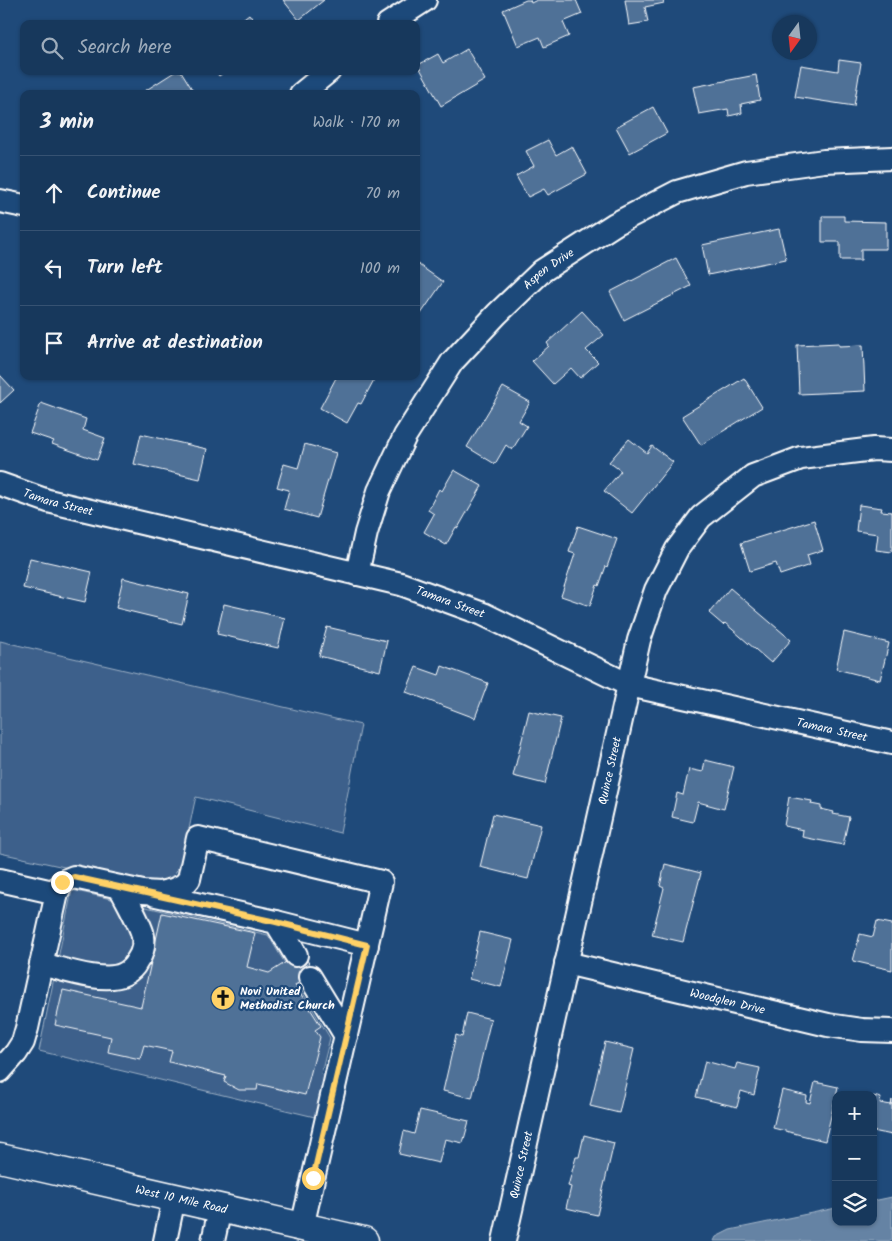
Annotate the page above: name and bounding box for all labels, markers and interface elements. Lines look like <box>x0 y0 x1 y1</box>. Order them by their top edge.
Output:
north arrow <box>772 15 817 60</box>
search box <box>20 20 420 75</box>
text: Search here <box>78 33 172 63</box>
icon: search <box>38 34 66 62</box>
text: 3 min <box>40 106 94 139</box>
text: Walk · 170 m <box>312 110 400 135</box>
text: Continue <box>87 178 160 208</box>
icon: ahead <box>40 179 68 207</box>
text: 70 m <box>365 181 400 206</box>
street label: Aspen Drive <box>519 243 578 294</box>
text: Turn left <box>87 253 162 283</box>
icon: left <box>40 254 68 282</box>
text: 100 m <box>360 256 400 281</box>
text: Arrive at destination <box>87 328 263 358</box>
icon: arrive <box>40 329 68 357</box>
street label: Tamara Street <box>20 483 95 521</box>
street label: Tamara Street <box>413 581 488 623</box>
street label: Tamara Street <box>795 713 870 747</box>
street label: Quince Street <box>593 735 627 806</box>
route end <box>51 871 74 894</box>
place label: Novi United Methodist Church <box>240 982 335 1015</box>
street label: Woodglen Drive <box>688 983 768 1019</box>
church icon: Novi United Methodist Church <box>210 985 236 1011</box>
map controls <box>832 1091 877 1226</box>
button: + <box>832 1091 877 1136</box>
street label: Quince Street <box>504 1129 538 1201</box>
button: − <box>832 1136 877 1181</box>
route start <box>302 1167 325 1190</box>
street label: West 10 Mile Road <box>134 1180 230 1219</box>
button: layers <box>832 1181 877 1226</box>

